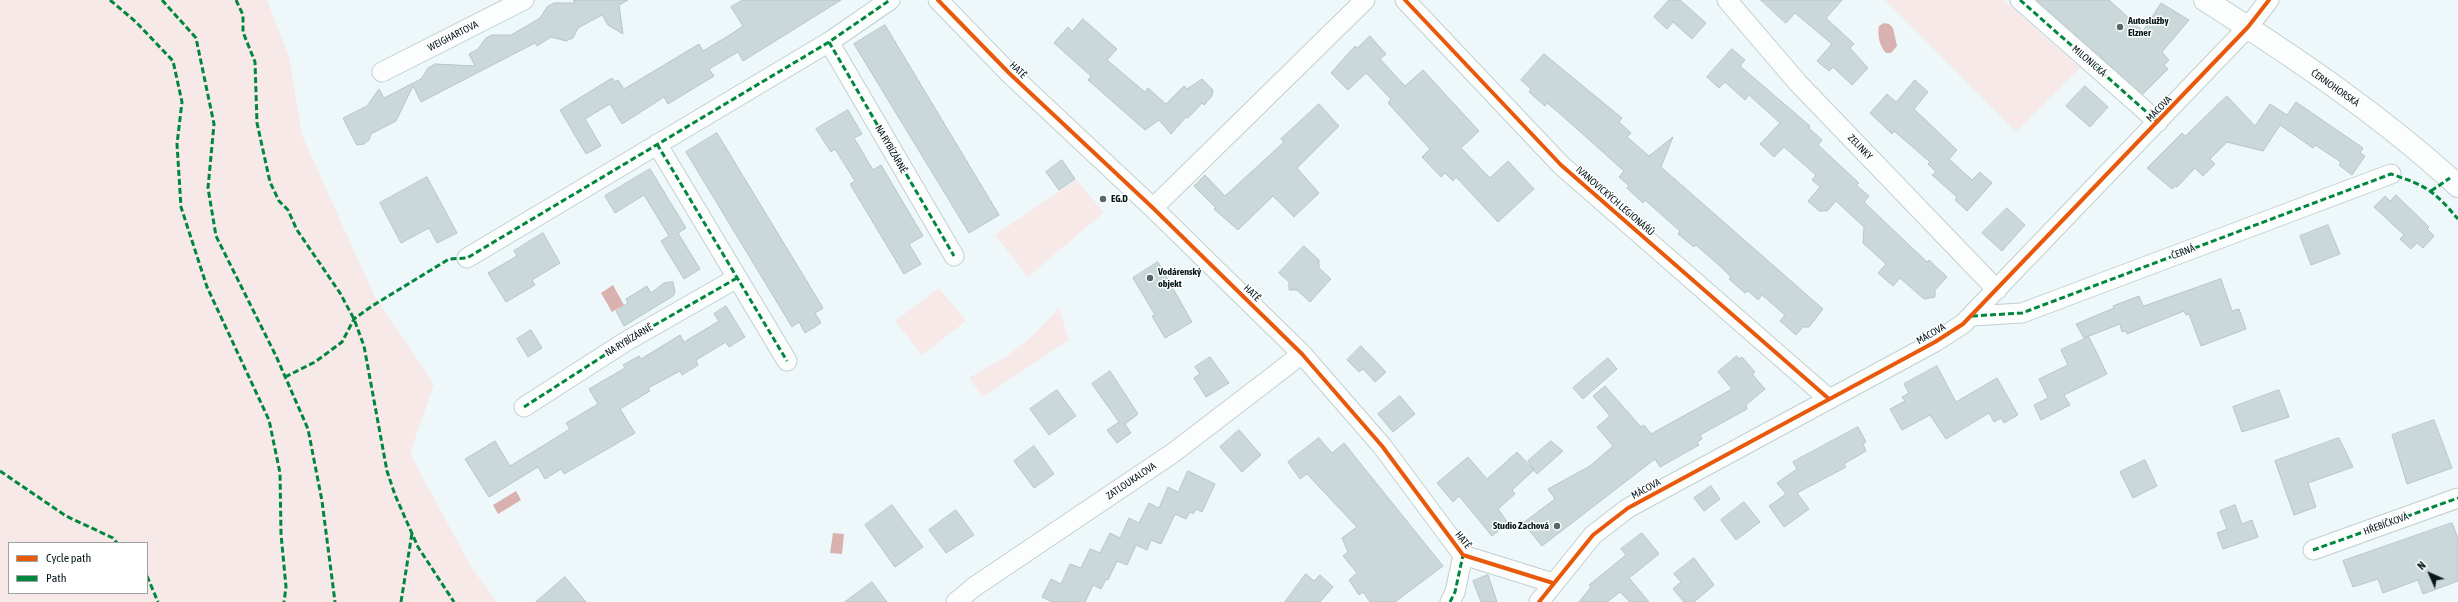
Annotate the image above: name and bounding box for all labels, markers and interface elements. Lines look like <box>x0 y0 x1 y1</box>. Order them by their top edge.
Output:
place label: Autoslužby Elzner <box>2128 15 2169 38</box>
street label: WEIGHARTOVA <box>426 18 480 54</box>
marker: Autoslužby Elzner <box>2115 22 2125 32</box>
street label: MILONICKÁ <box>2069 43 2109 79</box>
street label: HATĚ <box>1007 59 1029 81</box>
street label: ČERNOHORSKÁ <box>2309 67 2361 109</box>
street label: MÁCOVA <box>2144 94 2174 124</box>
street label: NA RYBÍZÁRNĚ <box>872 123 910 175</box>
street label: ZELINKY <box>1845 132 1875 162</box>
street label: IVANOVICKÝCH LEGIONÁŘŮ <box>1573 164 1657 238</box>
place label: EG.D <box>1111 193 1128 205</box>
marker: EG.D <box>1098 194 1108 204</box>
street label: ČERNÁ <box>2169 242 2197 262</box>
place label: Vodárenský objekt <box>1158 266 1201 290</box>
marker: Vodárenský objekt <box>1145 273 1155 283</box>
street label: HATĚ <box>1241 282 1263 304</box>
street label: NA RYBÍZÁRNĚ <box>603 321 655 359</box>
street label: MÁCOVA <box>1914 321 1948 347</box>
street label: ZATLOUKALOVA <box>1104 460 1158 502</box>
street label: MÁCOVA <box>1629 476 1663 502</box>
street label: HŘEBÍČKOVÁ <box>2362 510 2410 538</box>
place label: Studio Zachová <box>1493 520 1549 532</box>
marker: Studio Zachová <box>1552 521 1562 531</box>
street label: HATĚ <box>1452 529 1474 551</box>
legend <box>8 542 148 594</box>
text: Cycle path <box>46 551 91 565</box>
north arrow <box>2410 554 2450 594</box>
text: N <box>2415 559 2428 572</box>
text: Path <box>46 571 67 585</box>

